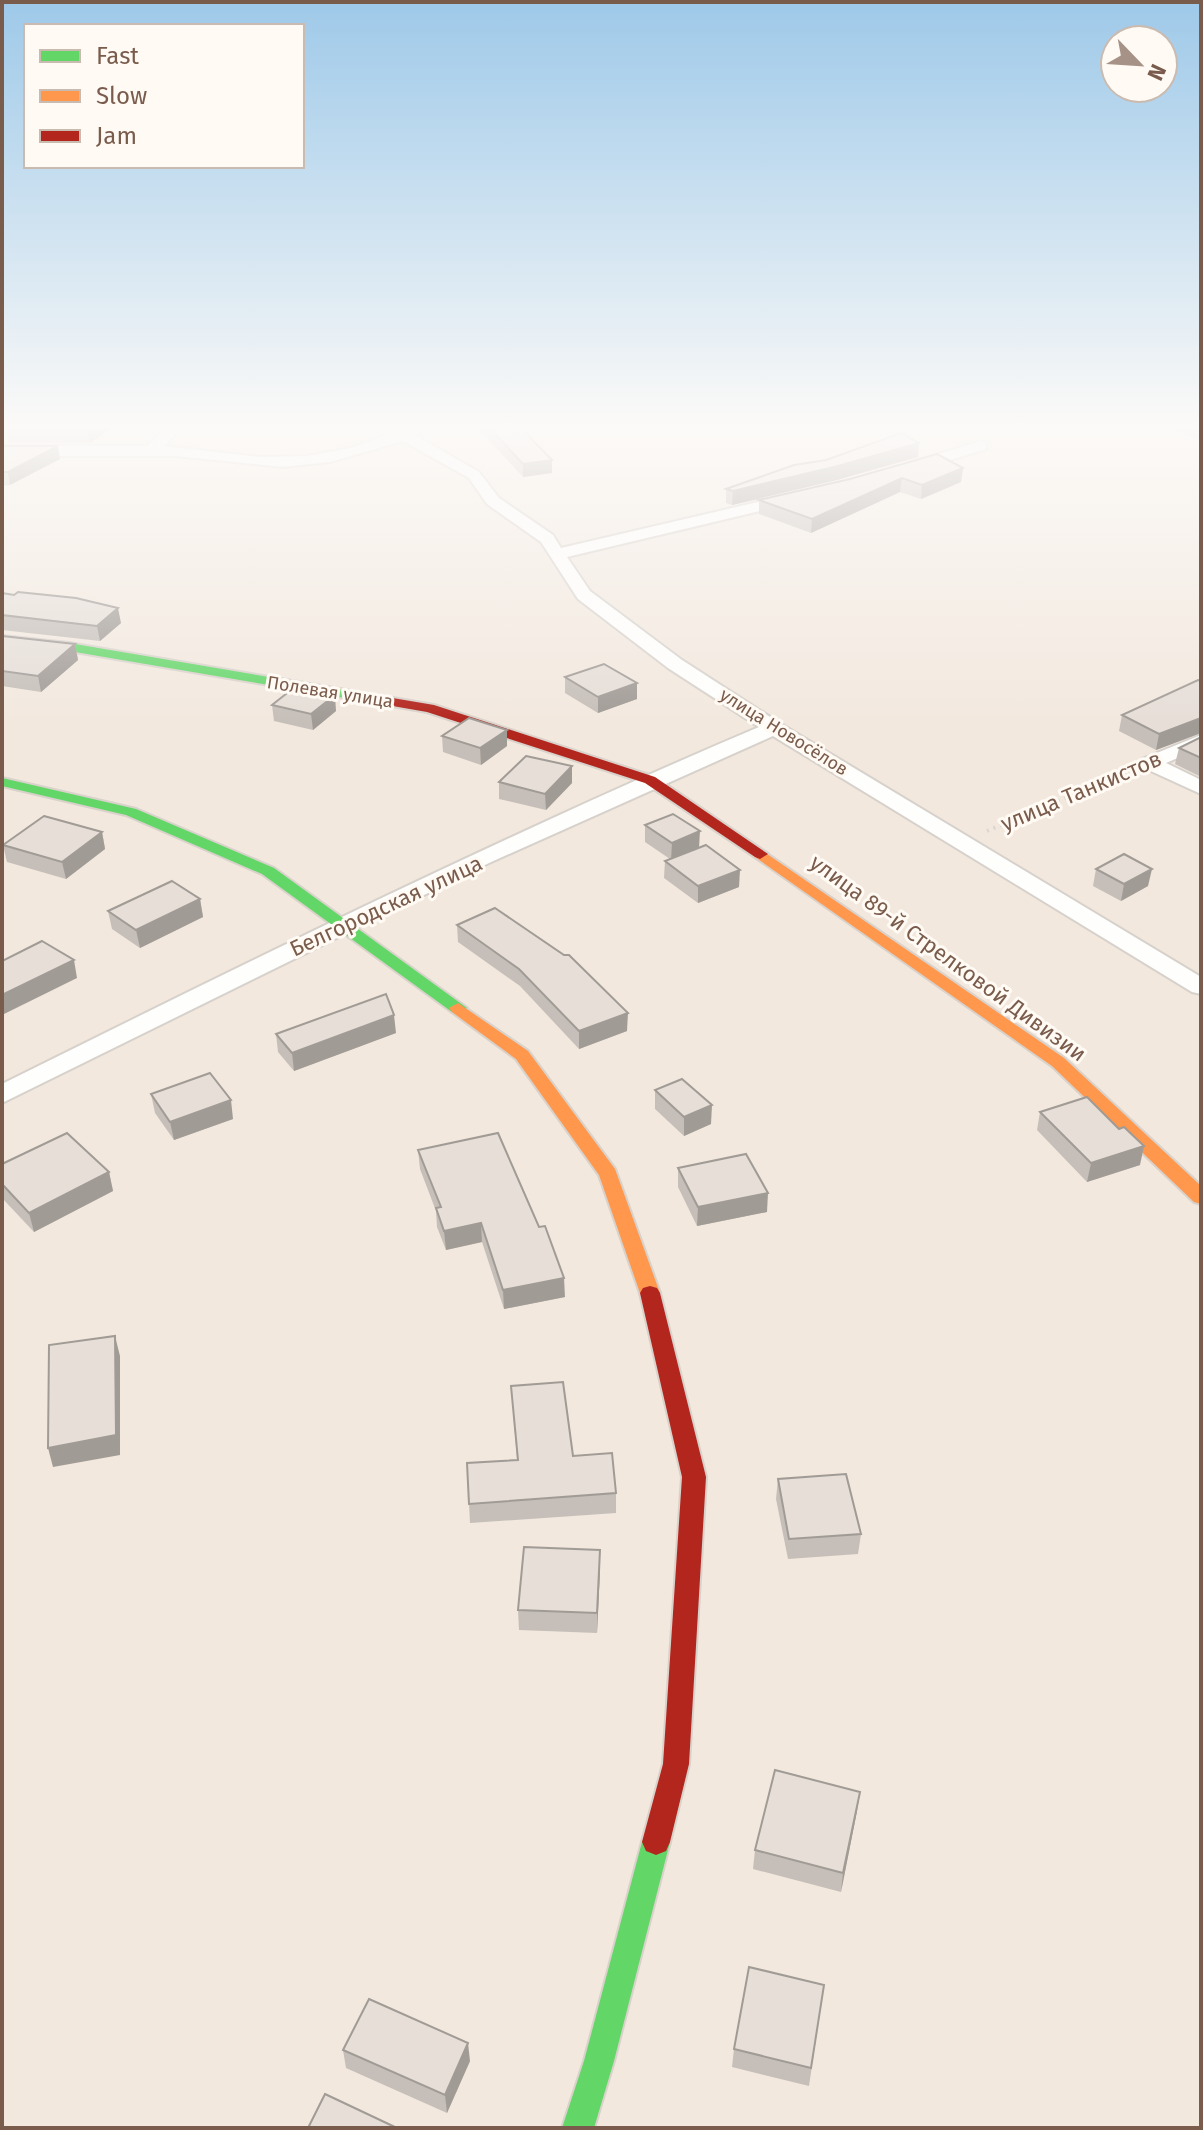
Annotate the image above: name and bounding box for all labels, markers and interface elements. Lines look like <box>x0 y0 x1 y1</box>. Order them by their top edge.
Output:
legend <box>24 24 304 168</box>
north arrow <box>1099 24 1179 104</box>
text: Fast <box>96 42 139 70</box>
text: N <box>1141 60 1172 85</box>
text: Slow <box>96 82 147 110</box>
text: Jam <box>96 122 137 150</box>
street label: Полевая улица <box>265 671 395 713</box>
street label: улица Новосёлов <box>716 684 852 780</box>
street label: улица Танкистов <box>996 745 1166 837</box>
street label: Белгородская улица <box>285 849 487 963</box>
street label: улица 89-й Стрелковой Дивизии <box>805 849 1091 1067</box>

